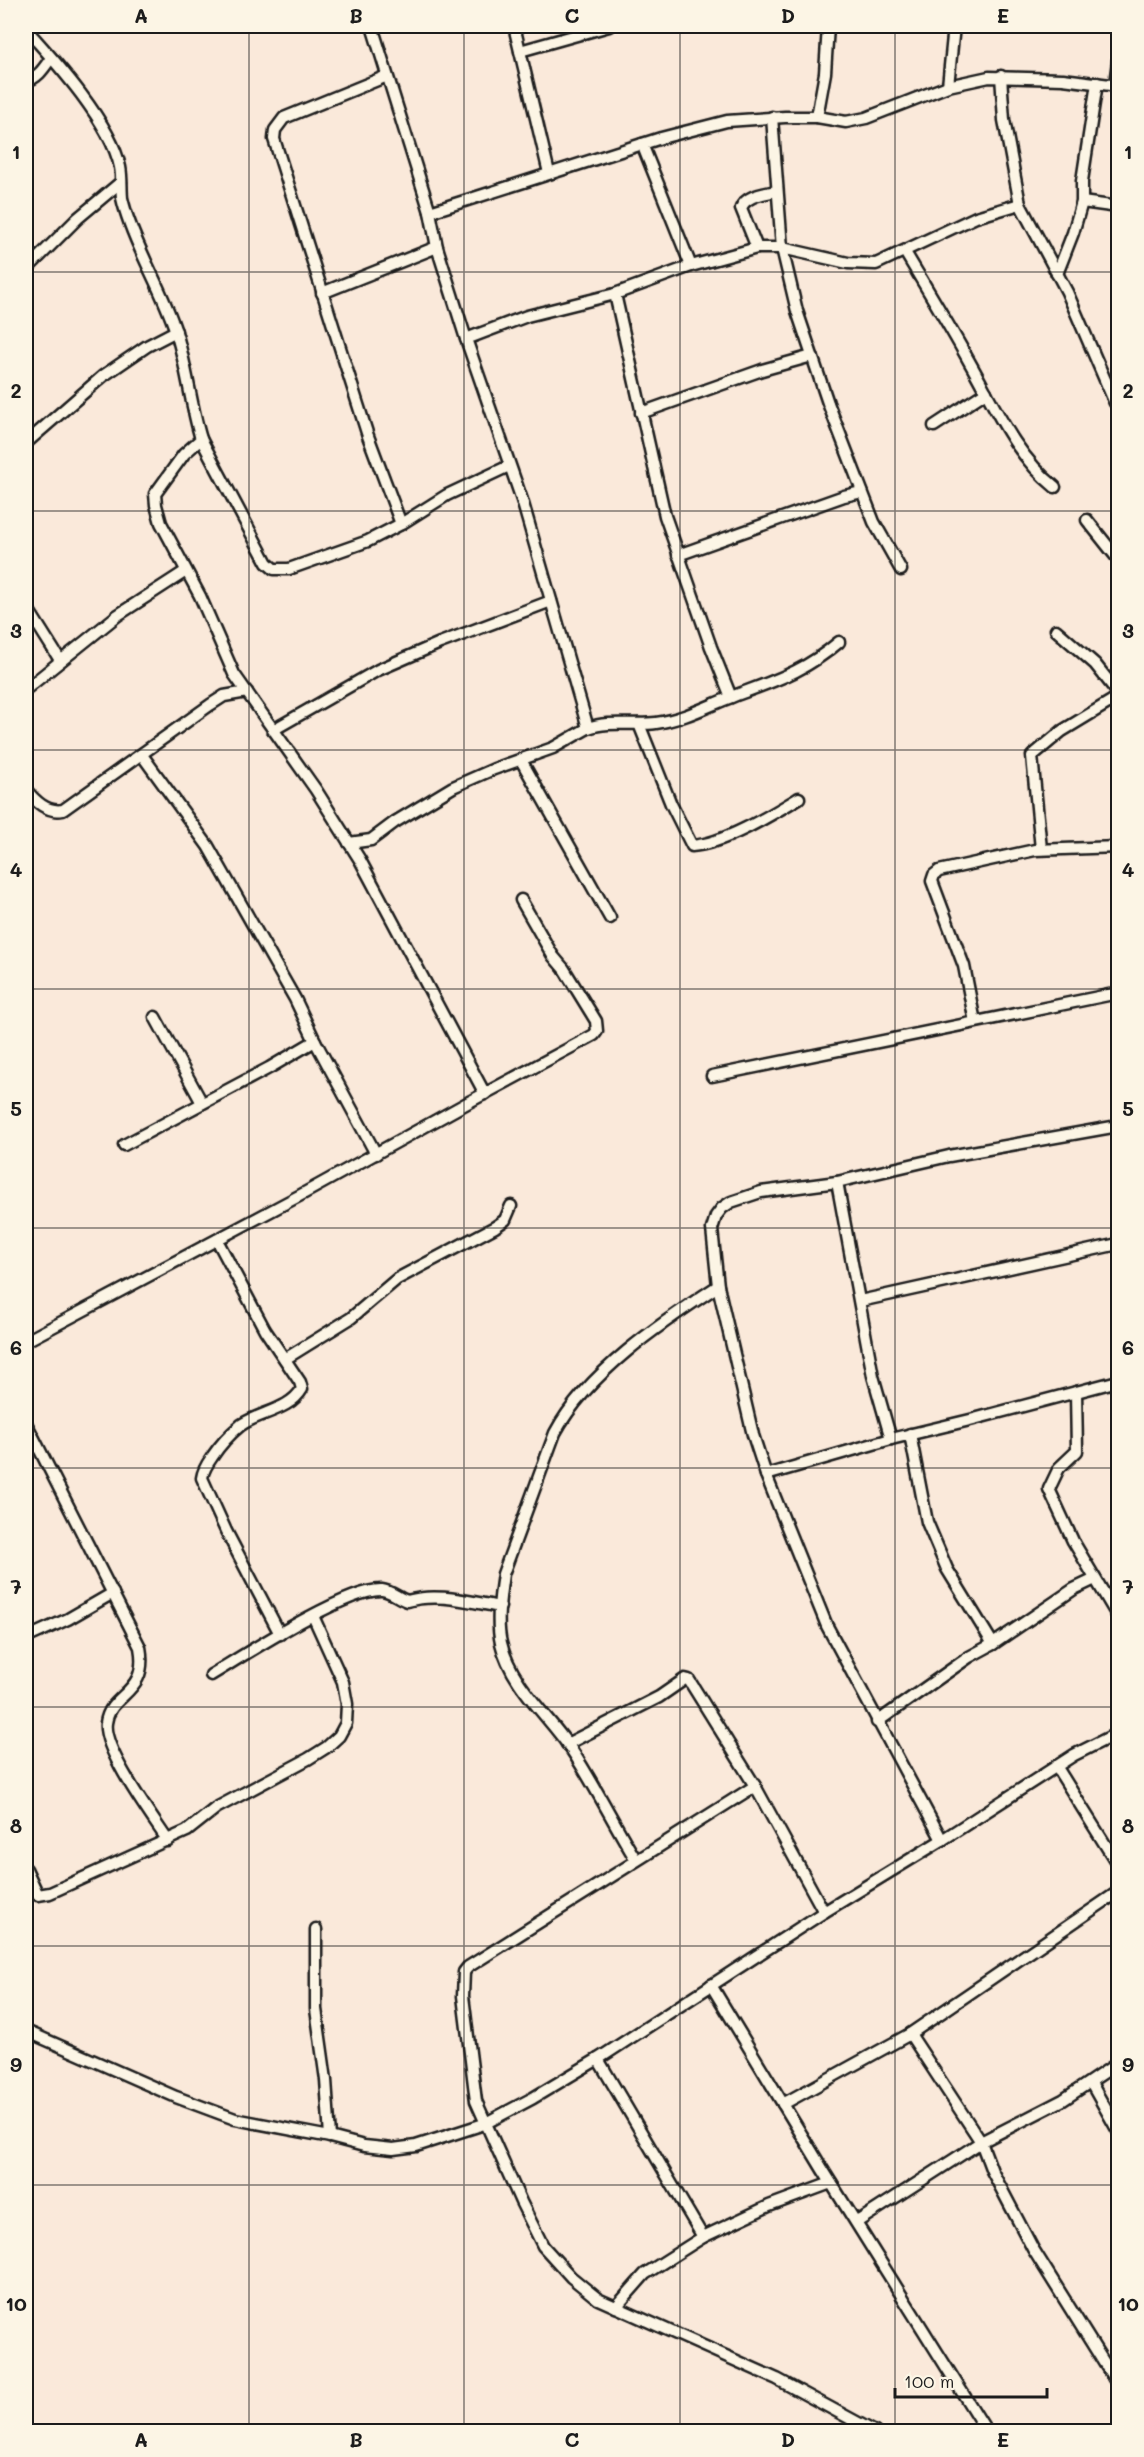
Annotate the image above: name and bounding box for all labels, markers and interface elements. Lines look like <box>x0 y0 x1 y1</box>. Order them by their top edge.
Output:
text: A <box>134 2 148 28</box>
text: B <box>349 2 363 28</box>
text: C <box>565 2 580 28</box>
text: D <box>781 2 795 28</box>
text: E <box>997 2 1009 28</box>
text: 1 <box>12 138 20 164</box>
text: 1 <box>1124 138 1132 164</box>
text: 2 <box>10 377 22 403</box>
text: 2 <box>1122 377 1134 403</box>
text: 3 <box>10 617 22 643</box>
text: 3 <box>1122 617 1134 643</box>
text: 4 <box>10 856 23 882</box>
text: 4 <box>1122 856 1135 882</box>
text: 5 <box>10 1095 22 1121</box>
text: 5 <box>1122 1095 1134 1121</box>
text: 6 <box>10 1334 22 1360</box>
text: 6 <box>1122 1334 1134 1360</box>
text: 7 <box>10 1573 22 1599</box>
text: 7 <box>1122 1573 1134 1599</box>
text: 8 <box>10 1812 22 1838</box>
text: 8 <box>1122 1812 1134 1838</box>
text: 9 <box>10 2051 22 2077</box>
text: 9 <box>1122 2051 1134 2077</box>
text: 10 <box>5 2290 27 2316</box>
text: 10 <box>1117 2290 1139 2316</box>
scale bar <box>895 2361 1046 2399</box>
text: 100 m <box>904 2369 954 2393</box>
text: A <box>134 2426 148 2452</box>
text: B <box>349 2426 363 2452</box>
text: C <box>565 2426 580 2452</box>
text: D <box>781 2426 795 2452</box>
text: E <box>997 2426 1009 2452</box>

